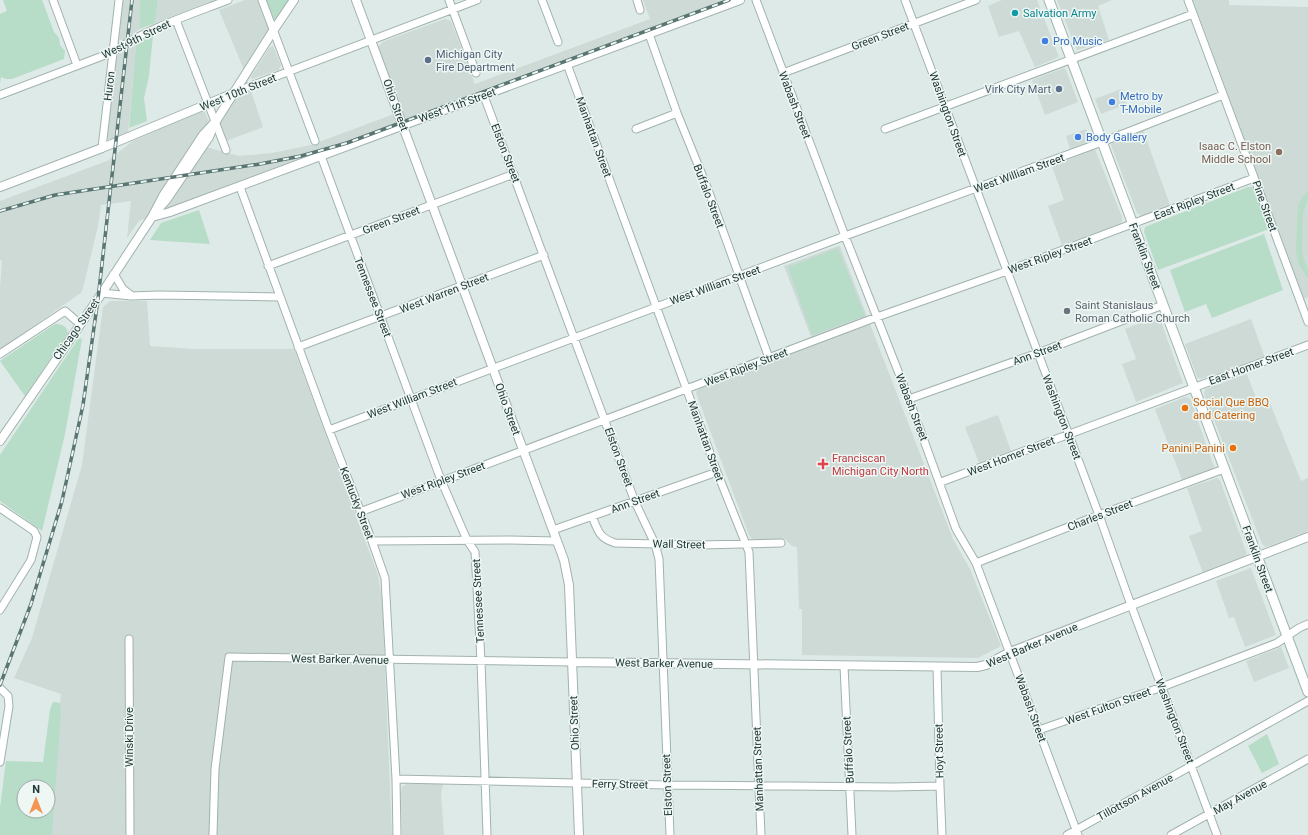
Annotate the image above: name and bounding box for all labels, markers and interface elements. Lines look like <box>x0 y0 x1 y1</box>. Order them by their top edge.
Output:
place label: Salvation Army <box>1023 7 1097 20</box>
marker: Salvation Army <box>1010 8 1020 18</box>
street label: West 9th Street <box>100 17 173 62</box>
street label: Green Street <box>850 19 911 53</box>
place label: Pro Music <box>1053 35 1103 48</box>
marker: Pro Music <box>1040 36 1050 46</box>
place label: Michigan City Fire Department <box>436 48 515 74</box>
marker: Michigan City Fire Department <box>423 55 433 65</box>
street label: Huron <box>101 70 118 102</box>
street label: Wabash Street <box>776 70 814 141</box>
street label: Washington Street <box>926 70 969 159</box>
street label: West 10th Street <box>198 71 279 114</box>
street label: Ohio Street <box>380 77 411 133</box>
place label: Virk City Mart <box>985 83 1051 96</box>
marker: Virk City Mart <box>1054 84 1064 94</box>
street label: West 11th Street <box>417 85 498 125</box>
place label: Metro by T-Mobile <box>1120 90 1164 116</box>
street label: Manhattan Street <box>573 95 614 180</box>
marker: Metro by T-Mobile <box>1107 97 1117 107</box>
street label: Elston Street <box>488 122 523 185</box>
place label: Body Gallery <box>1086 131 1148 144</box>
marker: Body Gallery <box>1073 132 1083 142</box>
place label: Isaac C. Elston Middle School <box>1199 140 1271 166</box>
marker: Isaac C. Elston Middle School <box>1274 147 1284 157</box>
street label: West William Street <box>972 151 1067 196</box>
street label: Buffalo Street <box>690 162 727 230</box>
street label: Pine Street <box>1249 179 1280 234</box>
street label: East Ripley Street <box>1152 180 1237 223</box>
street label: Green Street <box>361 203 422 237</box>
street label: Franklin Street <box>1126 221 1163 292</box>
street label: West Ripley Street <box>1006 234 1094 277</box>
street label: Tennessee Street <box>351 255 394 339</box>
street label: West William Street <box>668 263 763 308</box>
street label: West Warren Street <box>398 270 491 316</box>
street label: Chicago Street <box>50 296 103 362</box>
place label: Saint Stanislaus Roman Catholic Church <box>1075 299 1190 325</box>
marker: Saint Stanislaus Roman Catholic Church <box>1062 306 1072 316</box>
street label: Ann Street <box>1011 338 1064 368</box>
street label: West Ripley Street <box>703 345 790 389</box>
street label: East Homer Street <box>1207 345 1296 388</box>
street label: Wabash Street <box>893 372 931 443</box>
street label: Washington Street <box>1039 373 1084 462</box>
street label: West William Street <box>365 375 459 422</box>
street label: Ohio Street <box>492 381 523 437</box>
place label: Social Que BBQ and Catering <box>1193 396 1269 422</box>
street label: Manhattan Street <box>685 399 726 484</box>
marker: Social Que BBQ and Catering <box>1180 403 1190 413</box>
street label: Elston Street <box>602 426 635 489</box>
street label: West Homer Street <box>966 434 1057 479</box>
place label: Panini Panini <box>1162 442 1225 455</box>
marker: Panini Panini <box>1228 443 1238 453</box>
place label: Franciscan Michigan City North <box>832 452 929 478</box>
marker: Franciscan Michigan City North <box>817 458 829 470</box>
street label: West Ripley Street <box>399 459 487 502</box>
street label: Kentucky Street <box>337 465 376 542</box>
street label: Ann Street <box>609 486 662 516</box>
street label: Charles Street <box>1066 497 1135 534</box>
street label: Franklin Street <box>1239 524 1276 595</box>
street label: Wall Street <box>653 538 706 551</box>
street label: Tennessee Street <box>470 558 487 644</box>
street label: West Barker Avenue <box>985 620 1080 671</box>
street label: West Barker Avenue <box>291 652 389 667</box>
street label: West Barker Avenue <box>615 656 713 671</box>
street label: Wabash Street <box>1012 672 1049 744</box>
street label: Washington Street <box>1152 677 1197 766</box>
street label: West Fulton Street <box>1064 685 1153 728</box>
street label: Ohio Street <box>567 695 582 750</box>
street label: Winski Drive <box>123 707 136 767</box>
street label: Buffalo Street <box>840 716 857 784</box>
street label: Hoyt Street <box>933 723 946 778</box>
street label: Manhattan Street <box>751 726 766 812</box>
street label: Elston Street <box>660 753 675 816</box>
street label: Tillottson Avenue <box>1095 771 1176 824</box>
street label: May Avenue <box>1211 777 1270 818</box>
street label: Ferry Street <box>592 778 649 791</box>
north arrow <box>16 779 56 819</box>
text: N <box>32 783 40 796</box>

